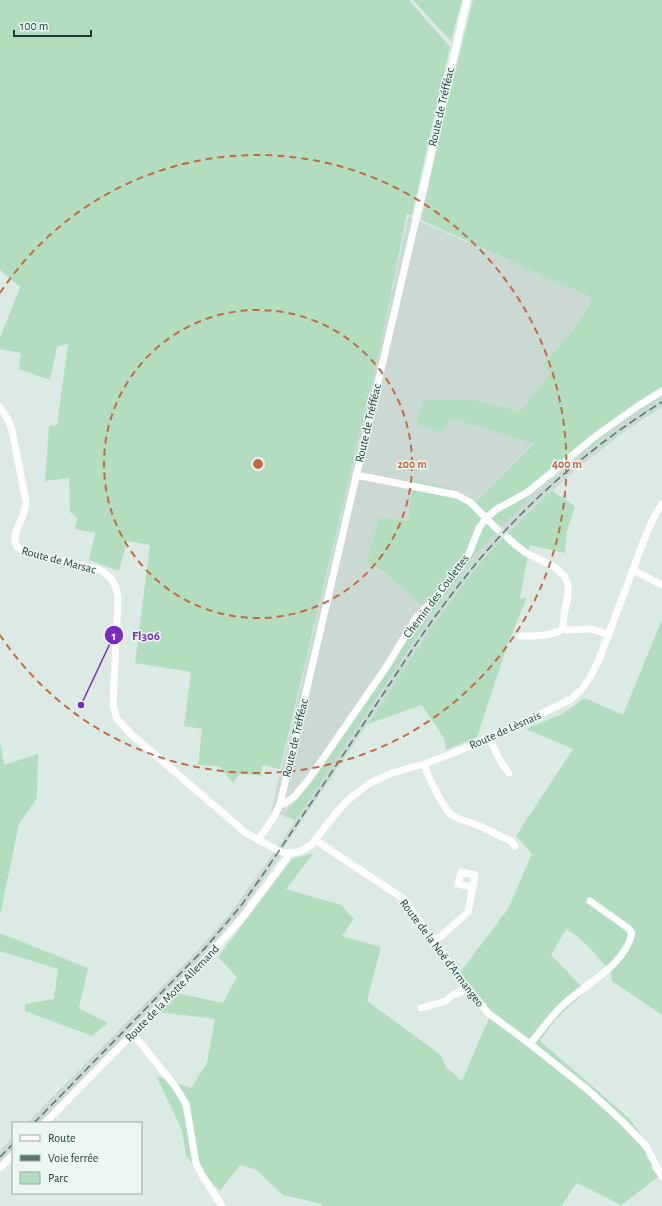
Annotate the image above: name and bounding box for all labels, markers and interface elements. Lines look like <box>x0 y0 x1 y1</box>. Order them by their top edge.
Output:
scale bar <box>14 12 91 38</box>
text: 100 m <box>20 20 48 32</box>
street label: Route de Tréfféac <box>426 66 456 148</box>
street label: Route de Tréfféac <box>353 382 383 464</box>
centre of rings <box>251 457 265 471</box>
text: 200 m <box>397 458 427 470</box>
text: 400 m <box>552 458 582 470</box>
street label: Route de Marsac <box>21 544 98 576</box>
street label: Chemin des Coulettes <box>401 552 471 640</box>
callout: Fl306 <box>104 623 169 648</box>
text: 1 <box>112 630 116 642</box>
text: Fl306 <box>132 630 160 643</box>
street label: Route de Tréfféac <box>280 697 310 779</box>
street label: Route de Lèsnais <box>467 709 543 751</box>
street label: Route de la Noë d'Armangeo <box>398 897 486 1009</box>
street label: Route de la Motte Allemand <box>123 942 221 1044</box>
legend <box>12 1122 142 1194</box>
text: Route <box>48 1132 75 1144</box>
text: Voie ferrée <box>48 1152 98 1164</box>
text: Parc <box>48 1172 68 1184</box>

